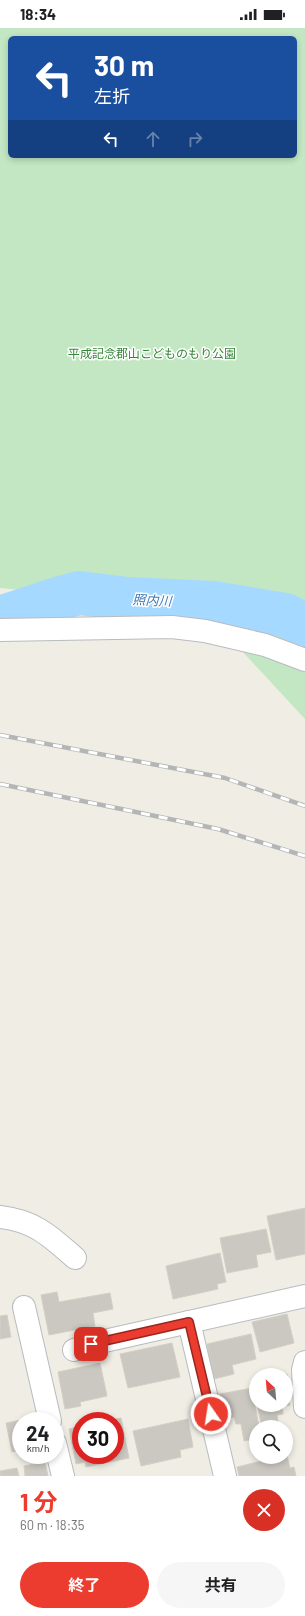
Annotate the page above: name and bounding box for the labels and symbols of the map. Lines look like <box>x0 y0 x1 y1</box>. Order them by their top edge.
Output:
park label: 平成記念郡山こどものもり公園 <box>68 346 236 360</box>
water label: 照内川 <box>132 591 174 609</box>
pin <box>74 1327 108 1361</box>
north arrow <box>249 1368 293 1412</box>
position arrow <box>190 1393 232 1435</box>
speed limit sign: 30 <box>72 1412 124 1464</box>

